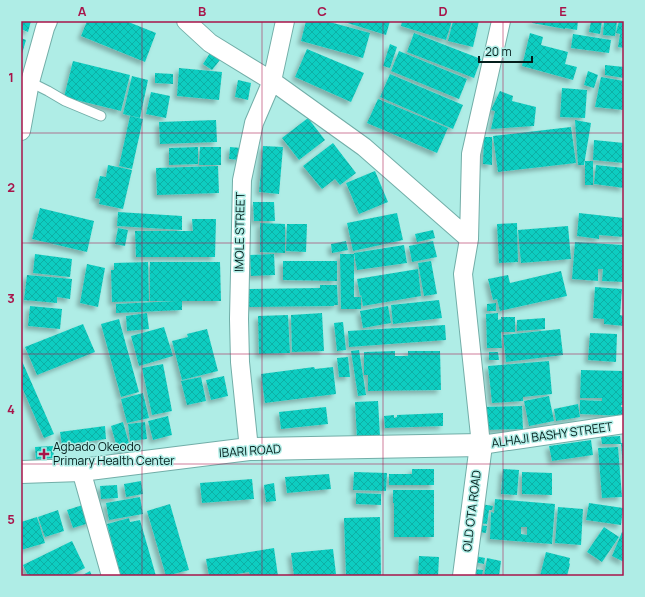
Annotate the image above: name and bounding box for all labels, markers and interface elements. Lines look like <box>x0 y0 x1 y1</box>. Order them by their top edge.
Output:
text: A <box>78 2 87 20</box>
text: B <box>198 2 206 20</box>
text: C <box>317 2 327 20</box>
text: D <box>438 2 448 20</box>
text: E <box>559 2 567 20</box>
scale bar <box>479 38 532 64</box>
text: 20 m <box>485 43 512 60</box>
text: 1 <box>8 68 14 86</box>
text: 2 <box>7 178 15 196</box>
street label: IMOLE STREET <box>230 191 249 272</box>
text: 3 <box>7 289 15 307</box>
text: 4 <box>7 400 15 418</box>
street label: ALHAJI BASHY STREET <box>490 417 614 451</box>
place label: Agbado Okeodo Primary Health Center <box>53 438 175 469</box>
street label: IBARI ROAD <box>218 440 282 461</box>
marker: Agbado Okeodo Primary Health Center <box>38 448 50 460</box>
street label: OLD OTA ROAD <box>458 469 485 553</box>
text: 5 <box>7 510 15 528</box>

